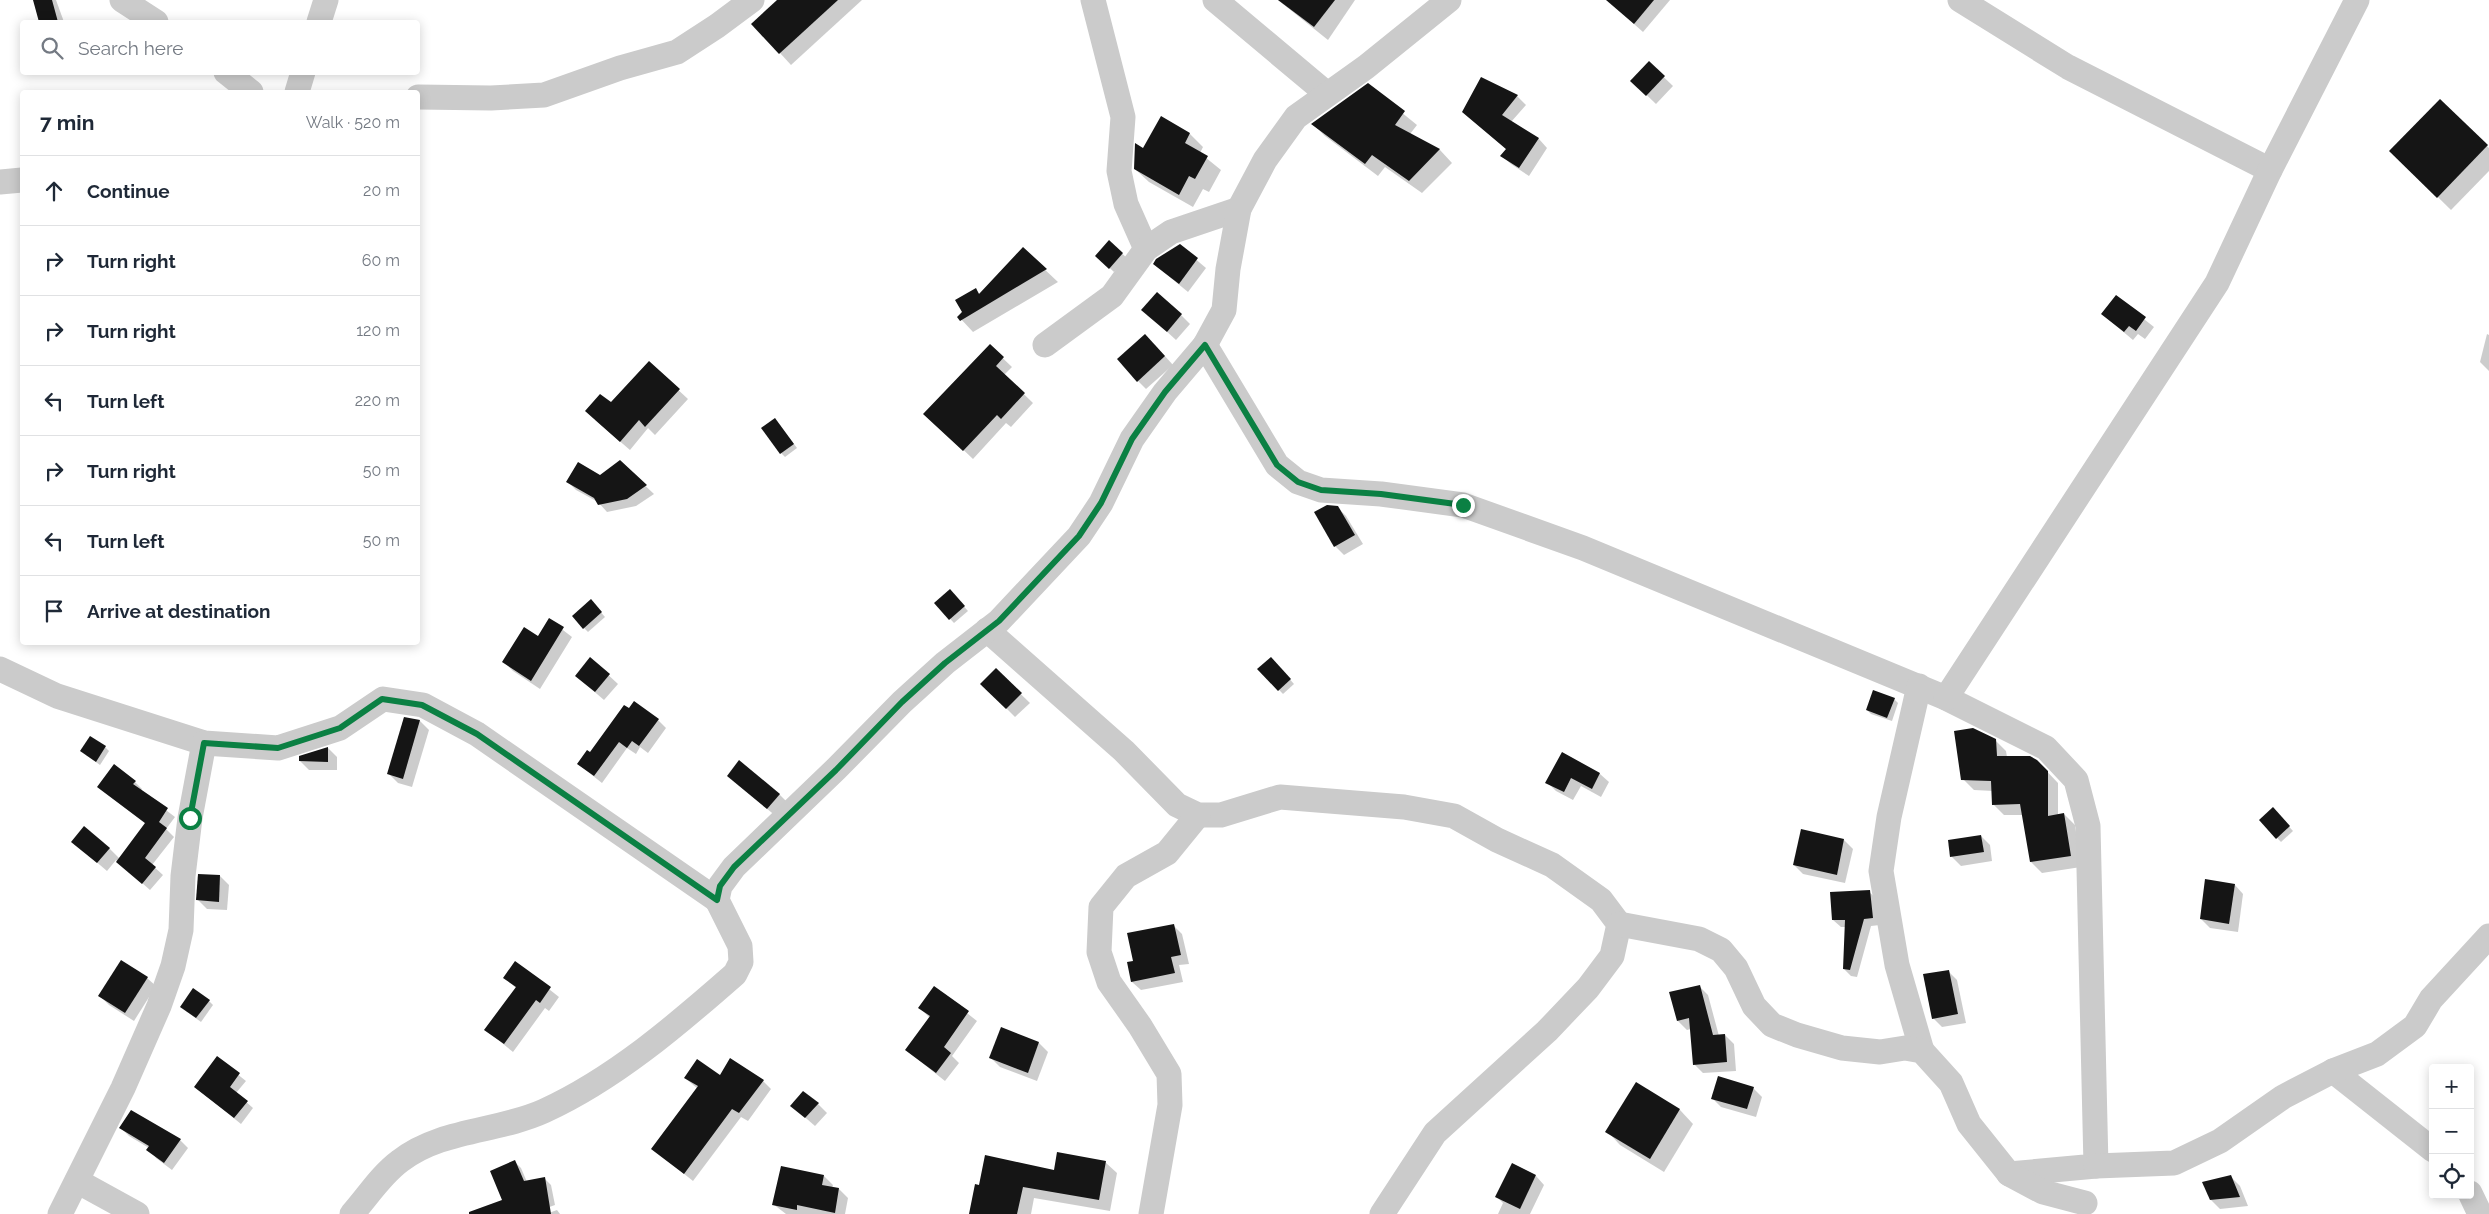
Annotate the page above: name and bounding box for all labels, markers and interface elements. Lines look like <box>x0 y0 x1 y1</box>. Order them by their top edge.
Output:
search box <box>20 20 420 75</box>
icon: search <box>38 34 66 62</box>
text: Search here <box>78 37 184 59</box>
text: 7 min <box>40 110 94 135</box>
text: Walk · 520 m <box>306 113 400 132</box>
icon: ahead <box>40 177 68 205</box>
text: Continue <box>87 180 170 202</box>
text: 20 m <box>363 181 400 200</box>
icon: right <box>40 247 68 275</box>
text: Turn right <box>87 250 176 272</box>
text: 60 m <box>362 251 400 270</box>
icon: right <box>40 317 68 345</box>
text: Turn right <box>87 320 176 342</box>
text: 120 m <box>356 321 400 340</box>
icon: left <box>40 387 68 415</box>
text: Turn left <box>87 390 164 412</box>
text: 220 m <box>355 391 400 410</box>
icon: right <box>40 457 68 485</box>
text: Turn right <box>87 460 176 482</box>
text: 50 m <box>363 461 400 480</box>
route end <box>1452 494 1475 517</box>
icon: left <box>40 527 68 555</box>
text: Turn left <box>87 530 164 552</box>
text: 50 m <box>363 531 400 550</box>
icon: arrive <box>40 597 68 625</box>
text: Arrive at destination <box>87 600 271 622</box>
route start <box>179 807 202 830</box>
map controls <box>2429 1064 2474 1199</box>
button: + <box>2429 1064 2474 1109</box>
button: − <box>2429 1109 2474 1154</box>
button: locate <box>2429 1154 2474 1199</box>

